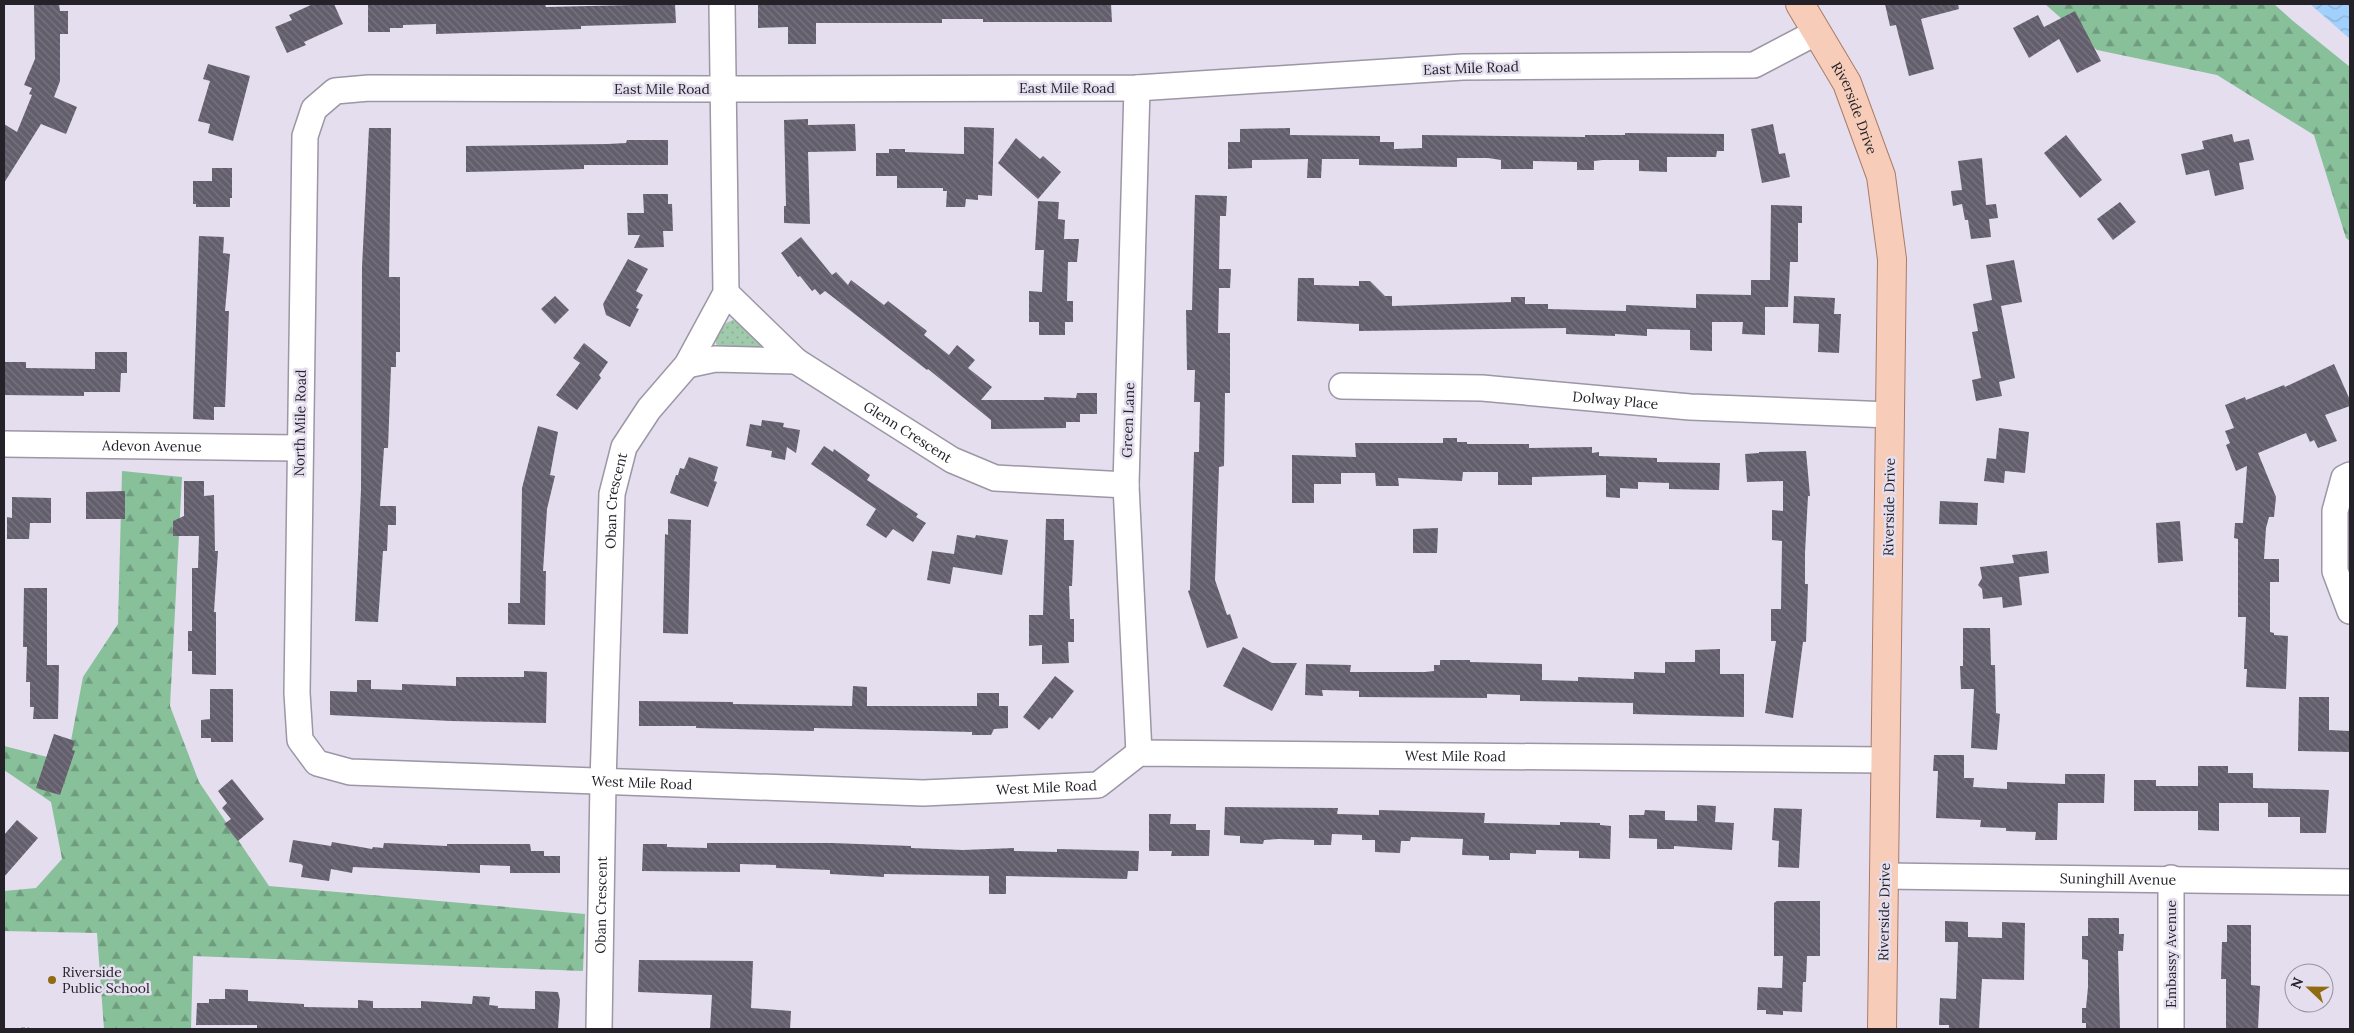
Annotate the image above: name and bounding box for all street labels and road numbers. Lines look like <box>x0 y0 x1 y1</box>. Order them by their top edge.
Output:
street label: East Mile Road <box>1423 57 1519 79</box>
street label: Riverside Drive <box>1827 58 1881 157</box>
street label: East Mile Road <box>1019 79 1115 97</box>
street label: East Mile Road <box>614 80 710 98</box>
street label: North Mile Road <box>290 369 310 477</box>
street label: Green Lane <box>1118 381 1138 458</box>
street label: Dolway Place <box>1572 387 1660 413</box>
street label: Glenn Crescent <box>860 397 956 467</box>
street label: Adevon Avenue <box>101 436 202 456</box>
street label: Oban Crescent <box>601 450 631 549</box>
street label: Riverside Drive <box>1879 457 1899 556</box>
street label: West Mile Road <box>1405 746 1506 765</box>
street label: West Mile Road <box>591 772 693 794</box>
street label: West Mile Road <box>996 776 1097 799</box>
street label: Oban Crescent <box>591 856 611 954</box>
street label: Riverside Drive <box>1874 862 1894 961</box>
street label: Suninghill Avenue <box>2060 869 2177 889</box>
street label: Embassy Avenue <box>2162 900 2180 1008</box>

